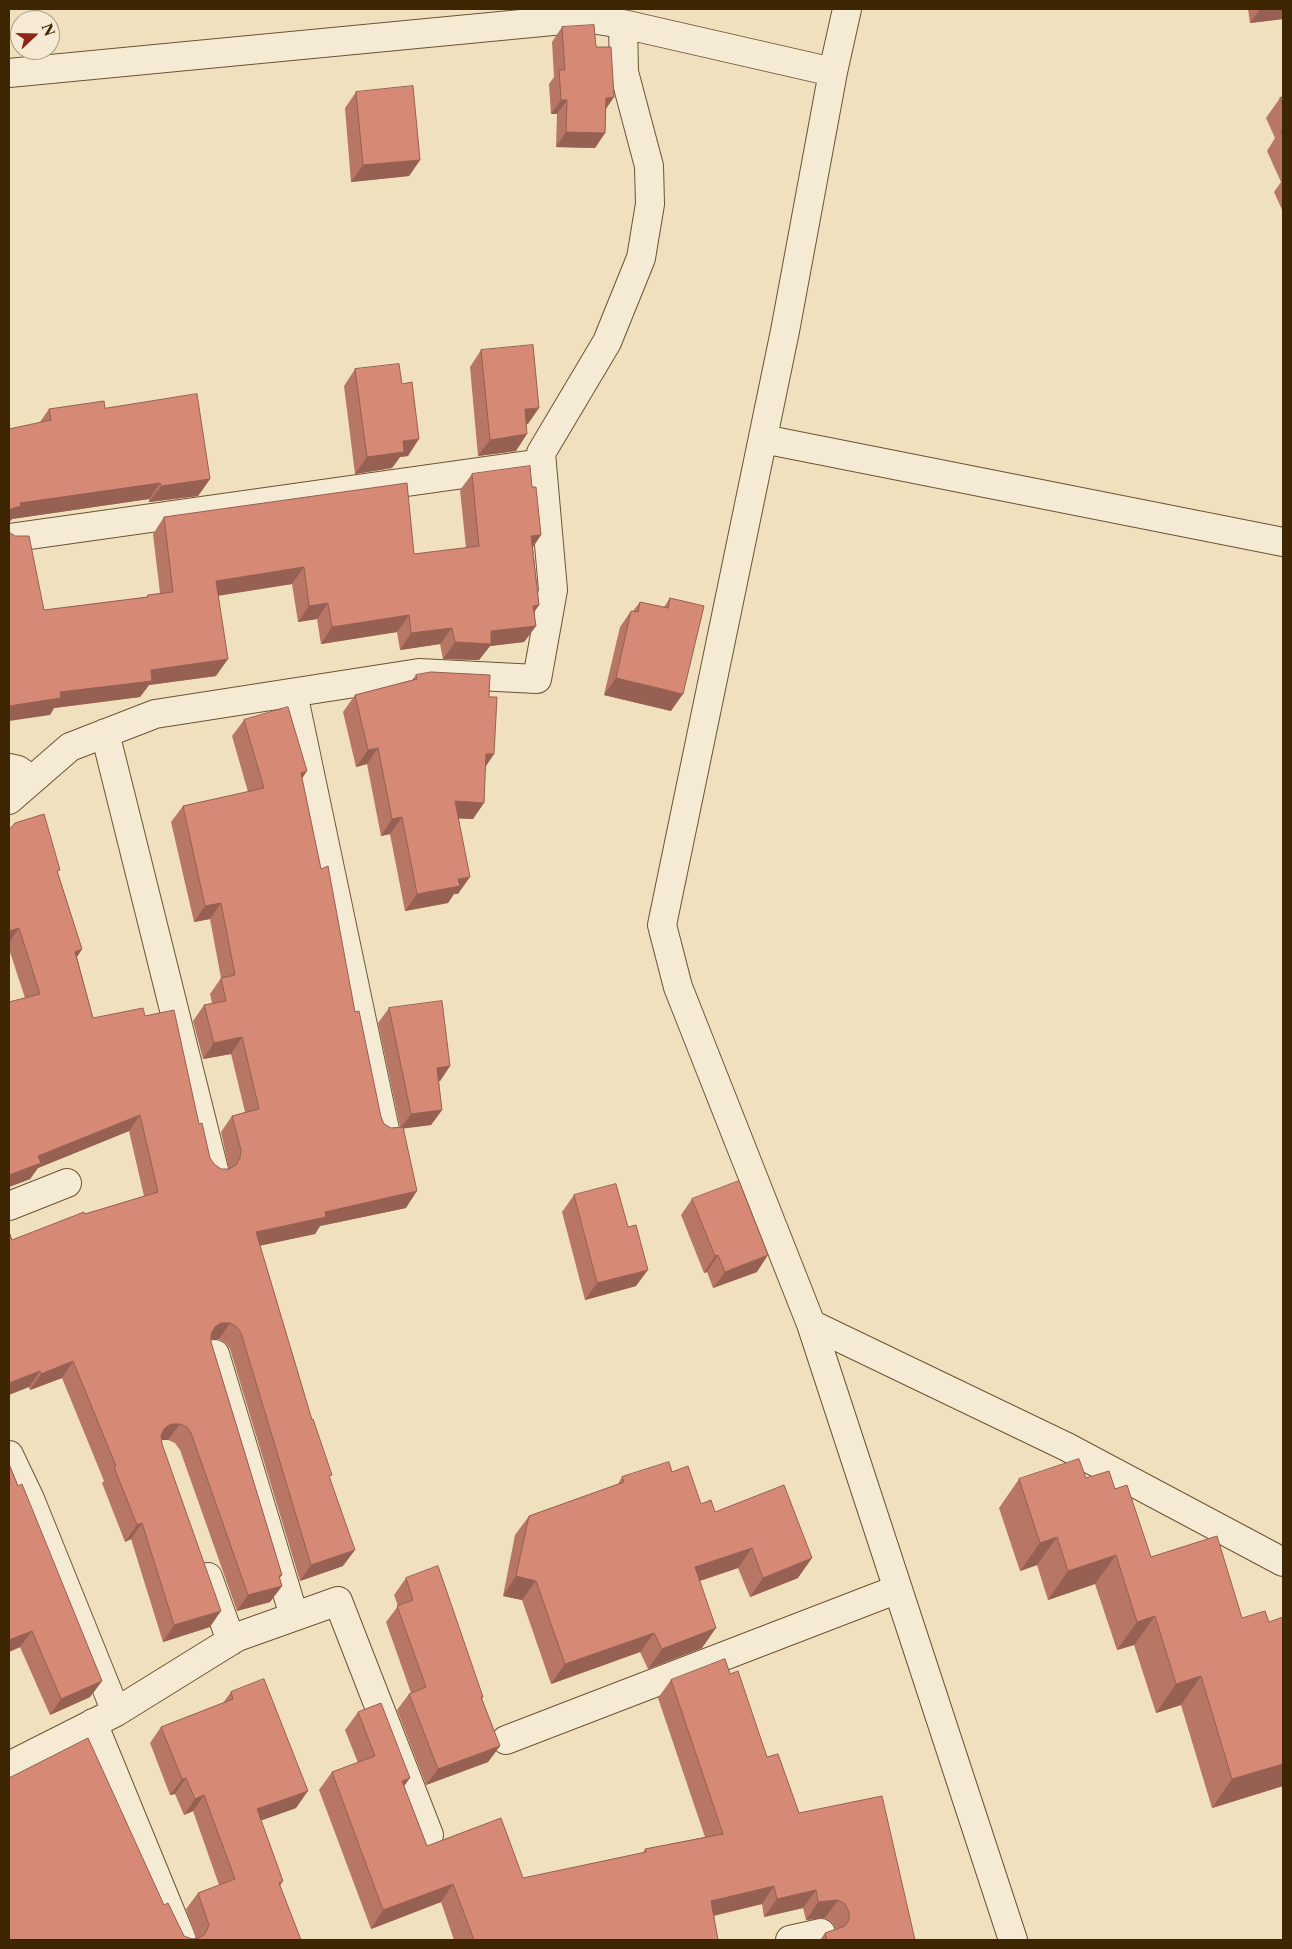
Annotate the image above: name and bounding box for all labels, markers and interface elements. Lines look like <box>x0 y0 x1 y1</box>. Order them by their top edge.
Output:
north arrow <box>10 10 60 60</box>
text: N <box>37 21 59 39</box>

